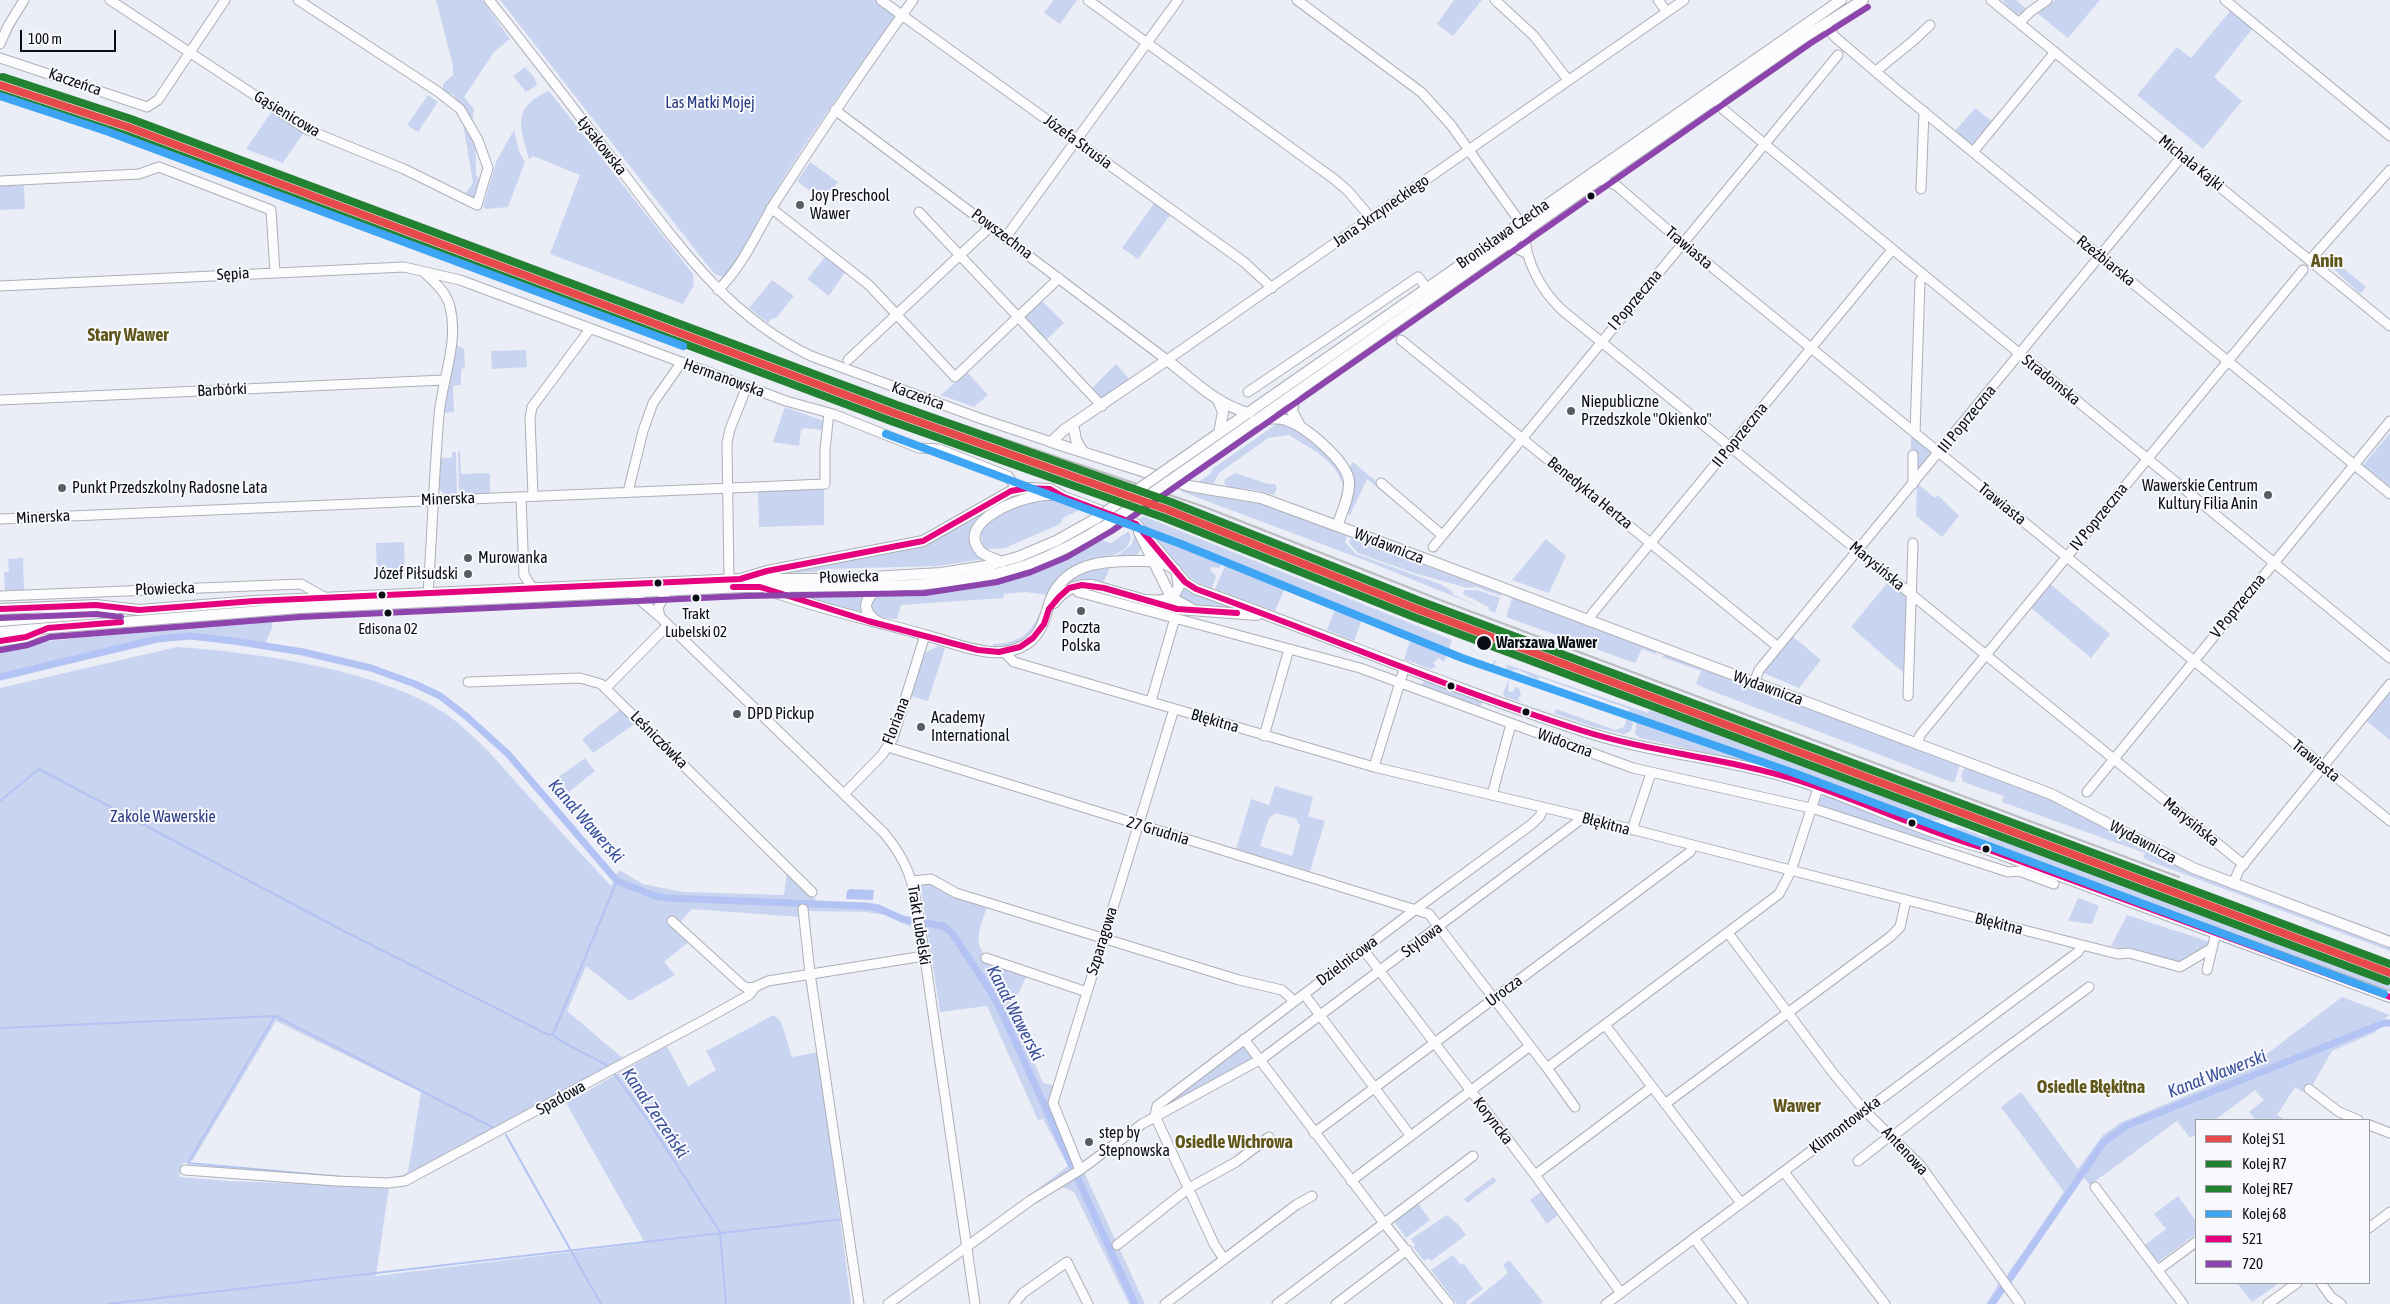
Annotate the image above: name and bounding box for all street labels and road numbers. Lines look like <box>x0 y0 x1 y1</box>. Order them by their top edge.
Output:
street label: Kaczeńca <box>46 64 104 100</box>
street label: Gąsienicowa <box>250 87 324 141</box>
street label: Józefa Strusia <box>1040 111 1116 173</box>
street label: Łysakowska <box>573 113 631 179</box>
street label: Michała Kajki <box>2155 131 2227 195</box>
street label: Jana Skrzyneckiego <box>1329 171 1433 251</box>
street label: Bronisława Czecha <box>1453 195 1553 273</box>
street label: Powszechna <box>968 205 1036 263</box>
street label: Trawiasta <box>1661 223 1717 273</box>
street label: Rzeźbiarska <box>2073 231 2139 291</box>
street label: Sępia <box>216 264 250 284</box>
street label: I Poprzeczna <box>1604 266 1666 334</box>
street label: Stradomska <box>2018 351 2084 409</box>
street label: Hermanowska <box>681 354 767 402</box>
street label: Kaczeńca <box>889 378 947 414</box>
street label: Barbórki <box>197 379 247 401</box>
street label: III Poprzeczna <box>1934 381 2000 457</box>
street label: II Poprzeczna <box>1708 399 1772 471</box>
street label: Benedykta Hertza <box>1543 453 1637 533</box>
street label: Trawiasta <box>1974 479 2030 529</box>
street label: IV Poprzeczna <box>2066 479 2132 555</box>
street label: Minerska <box>421 488 475 510</box>
street label: Minerska <box>15 506 71 528</box>
street label: Wydawnicza <box>1351 524 1427 568</box>
street label: Marysińska <box>1845 537 1909 595</box>
street label: Płowiecka <box>819 566 879 588</box>
street label: V Poprzeczna <box>2206 570 2270 642</box>
street label: Płowiecka <box>135 578 195 600</box>
street label: Wydawnicza <box>1730 666 1806 710</box>
street label: Floriana <box>878 695 914 747</box>
street label: Błękitna <box>1189 705 1241 737</box>
street label: Leśniczówka <box>626 707 692 773</box>
street label: Widoczna <box>1535 724 1595 762</box>
street label: Trawiasta <box>2288 736 2344 786</box>
street label: Marysińska <box>2159 794 2223 850</box>
street label: Błękitna <box>1580 808 1632 840</box>
street label: 27 Grudnia <box>1124 812 1192 850</box>
street label: Wydawnicza <box>2106 816 2180 868</box>
street label: Trakt Lubelski <box>903 884 935 966</box>
street label: Szparagowa <box>1083 905 1121 977</box>
street label: Błękitna <box>1973 909 2025 939</box>
street label: Stylowa <box>1398 918 1446 962</box>
street label: Dzielnicowa <box>1313 932 1381 990</box>
street label: Urocza <box>1482 971 1526 1011</box>
street label: Spadowa <box>533 1077 589 1119</box>
street label: Klimontowska <box>1806 1092 1884 1158</box>
street label: Koryncka <box>1469 1093 1517 1149</box>
street label: Antenowa <box>1878 1123 1932 1179</box>

